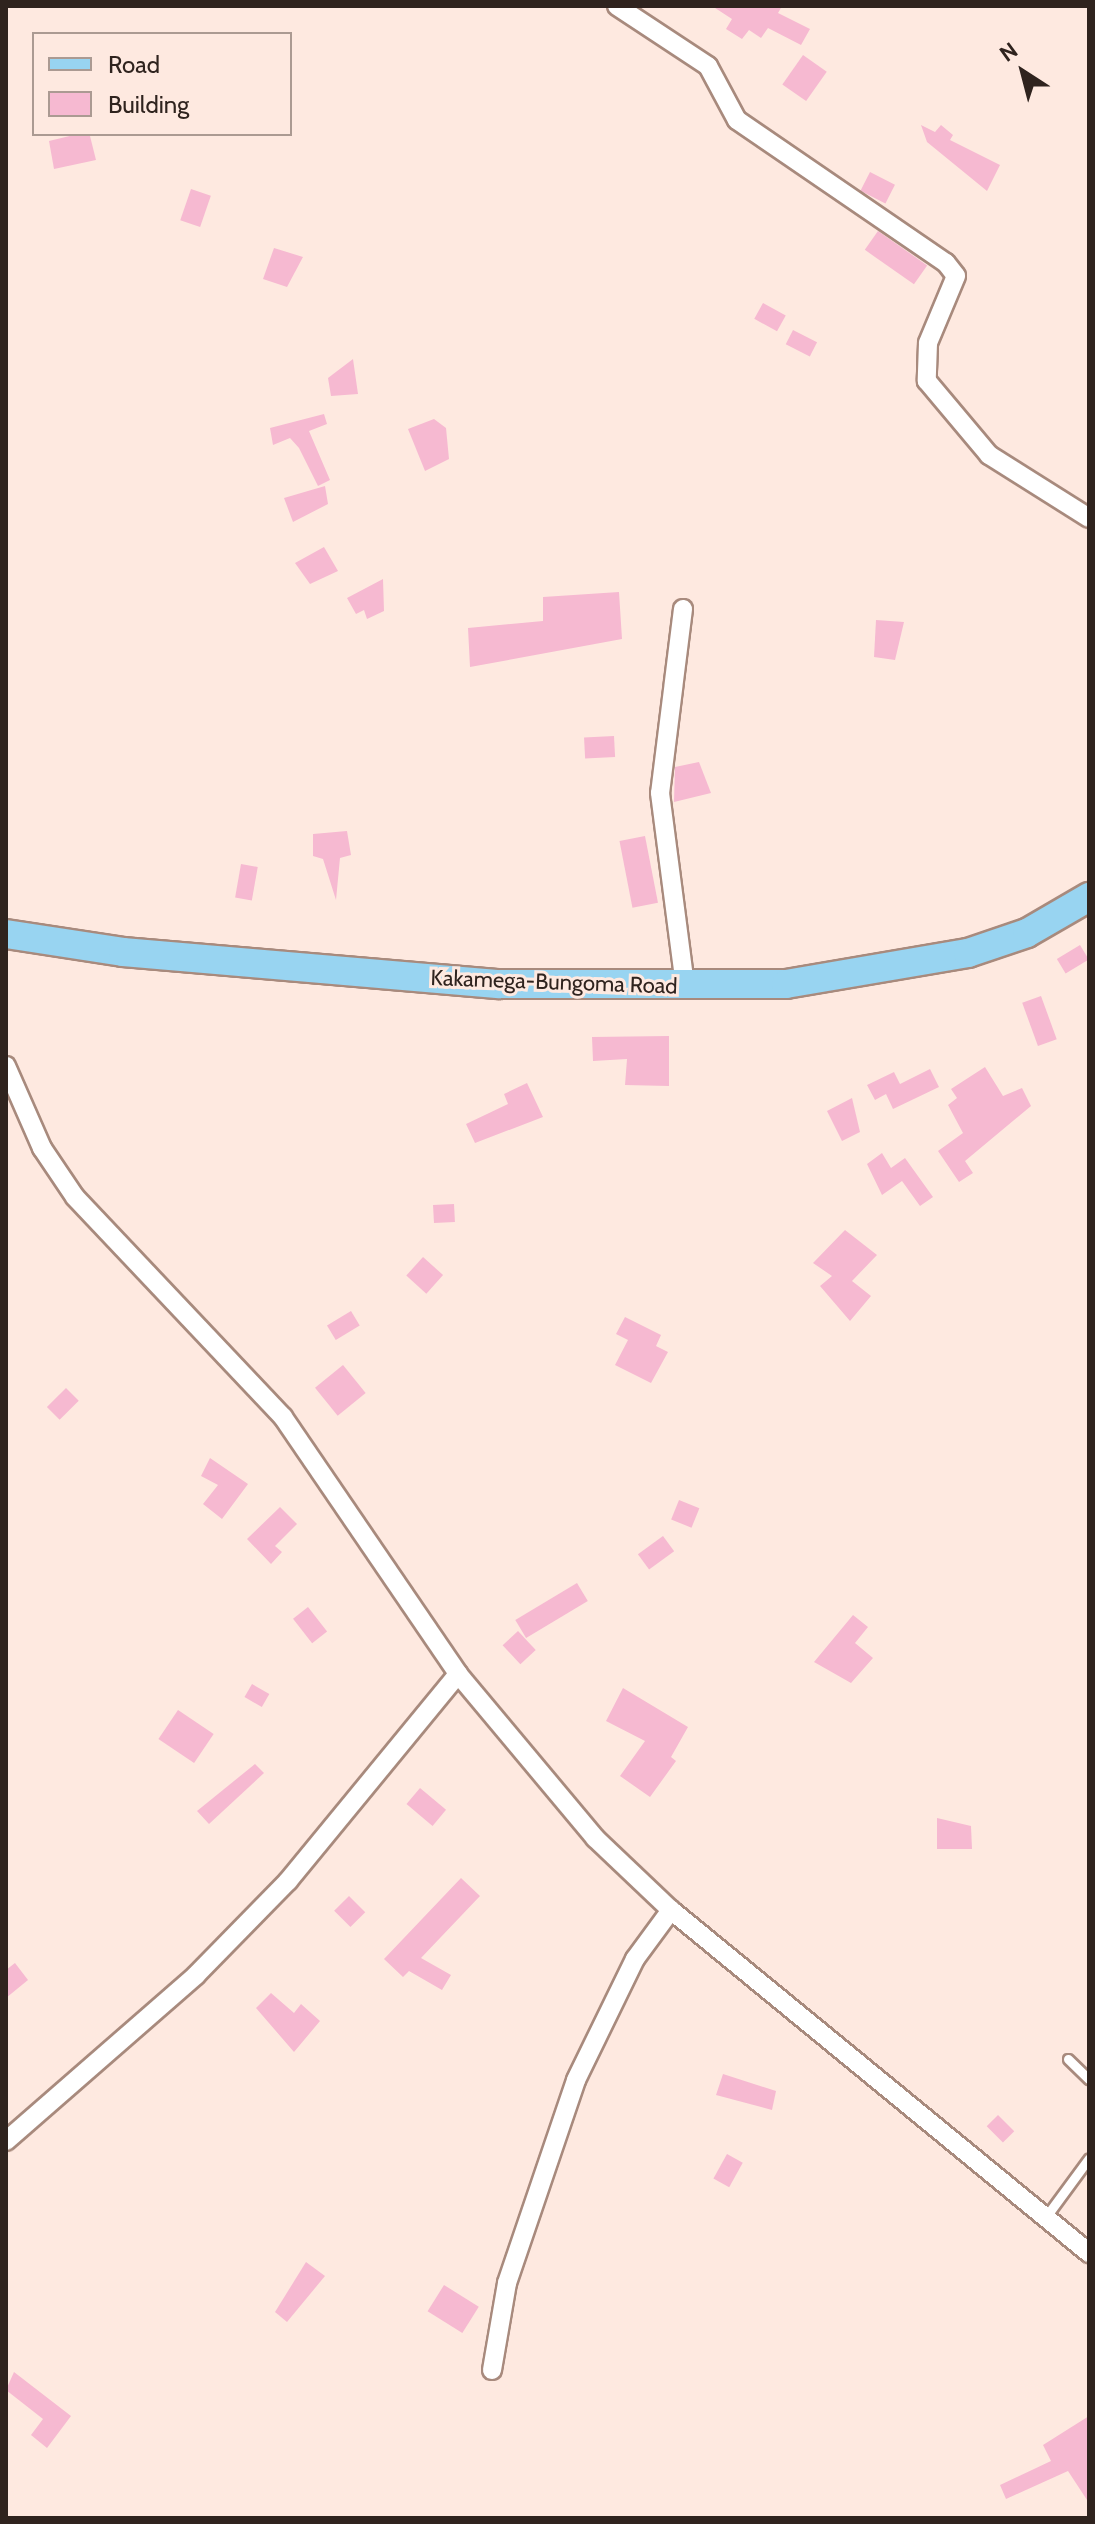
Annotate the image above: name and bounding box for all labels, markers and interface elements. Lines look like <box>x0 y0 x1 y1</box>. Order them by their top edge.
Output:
legend <box>32 32 292 136</box>
north arrow <box>983 32 1063 112</box>
text: N <box>994 37 1023 68</box>
text: Road <box>108 50 160 79</box>
text: Building <box>108 90 189 119</box>
street label: Kakamega-Bungoma Road <box>430 964 678 1000</box>

